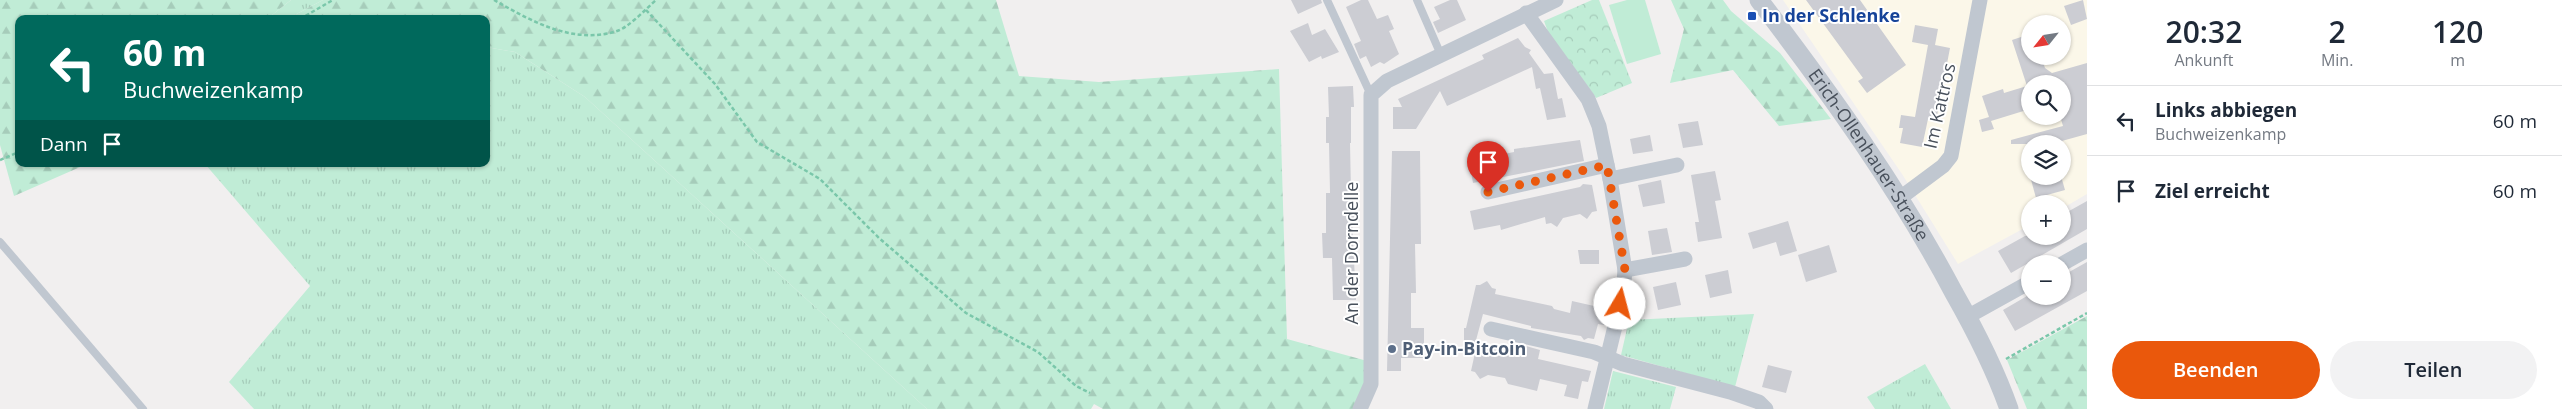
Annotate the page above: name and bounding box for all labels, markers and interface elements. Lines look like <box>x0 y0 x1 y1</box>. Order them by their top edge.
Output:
place label: In der Schlenke <box>1762 3 1900 27</box>
marker: In der Schlenke <box>1746 10 1758 22</box>
text: 20:32 <box>2166 11 2242 52</box>
text: 2 <box>2329 11 2346 52</box>
text: 120 <box>2432 11 2483 52</box>
north arrow <box>2021 15 2071 65</box>
map controls <box>2021 15 2071 305</box>
text: 60 m <box>123 29 206 76</box>
icon: left <box>40 35 105 100</box>
text: Ankunft <box>2174 49 2233 71</box>
text: Min. <box>2321 49 2353 71</box>
text: m <box>2450 49 2465 71</box>
street label: Im Kattros <box>1918 61 1961 151</box>
street label: Erich-Ollenhauer-Straße <box>1803 64 1935 245</box>
text: Buchweizenkamp <box>123 74 303 104</box>
button: search <box>2021 75 2071 125</box>
text: Links abbiegen <box>2155 97 2297 123</box>
icon: left <box>2112 107 2140 135</box>
text: 60 m <box>2493 108 2537 134</box>
text: Buchweizenkamp <box>2155 123 2286 145</box>
icon: arrive <box>98 130 126 158</box>
text: Dann <box>40 131 88 157</box>
button: layers <box>2021 135 2071 185</box>
pin <box>1467 141 1509 192</box>
icon: arrive <box>1474 148 1502 176</box>
icon: arrive <box>2112 177 2140 205</box>
text: Ziel erreicht <box>2155 178 2270 204</box>
text: 60 m <box>2493 178 2537 204</box>
street label: An der Dorndelle <box>1339 182 1363 324</box>
button: + <box>2021 195 2071 245</box>
button: − <box>2021 255 2071 305</box>
position arrow <box>1593 277 1645 329</box>
place label: Pay-in-Bitcoin <box>1402 336 1526 360</box>
button: Beenden <box>2112 341 2320 399</box>
button: Teilen <box>2330 341 2537 399</box>
marker: Pay-in-Bitcoin <box>1386 343 1398 355</box>

